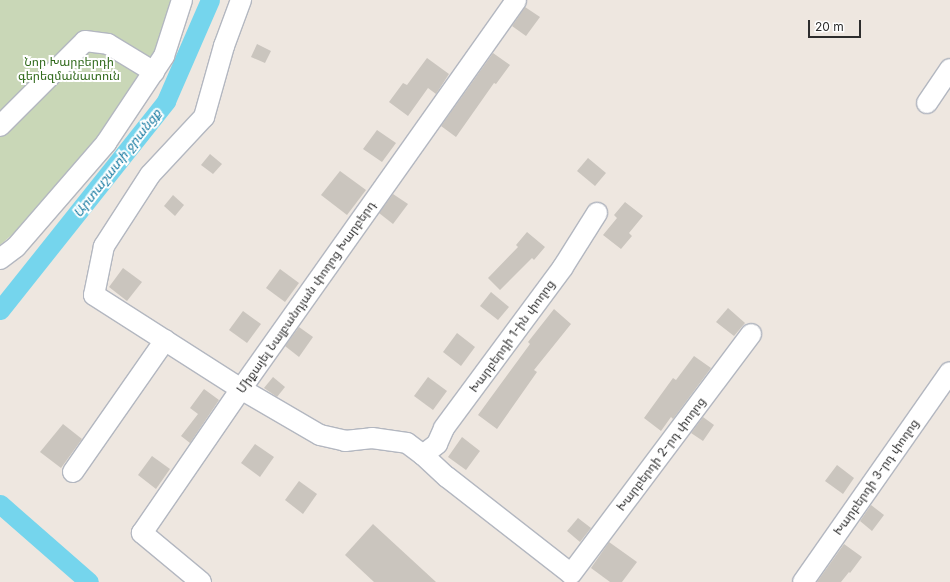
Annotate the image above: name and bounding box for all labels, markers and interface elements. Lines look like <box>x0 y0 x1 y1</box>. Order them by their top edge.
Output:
scale bar <box>810 12 863 38</box>
text: 20 m <box>815 19 844 34</box>
park label: Նոր Խարբերդի գերեզմանատուն <box>18 55 120 83</box>
water label: Արտաշատի ջրանցք <box>70 106 164 220</box>
street label: Միքայել Նալբանդյան փողոց Խարբերդ <box>234 198 378 396</box>
street label: Խարբերդի 1-ին փողոց <box>466 277 558 395</box>
street label: Խարբերդի 2-րդ փողոց <box>614 394 708 514</box>
street label: Խարբերդի 3-րդ փողոց <box>830 416 922 538</box>

